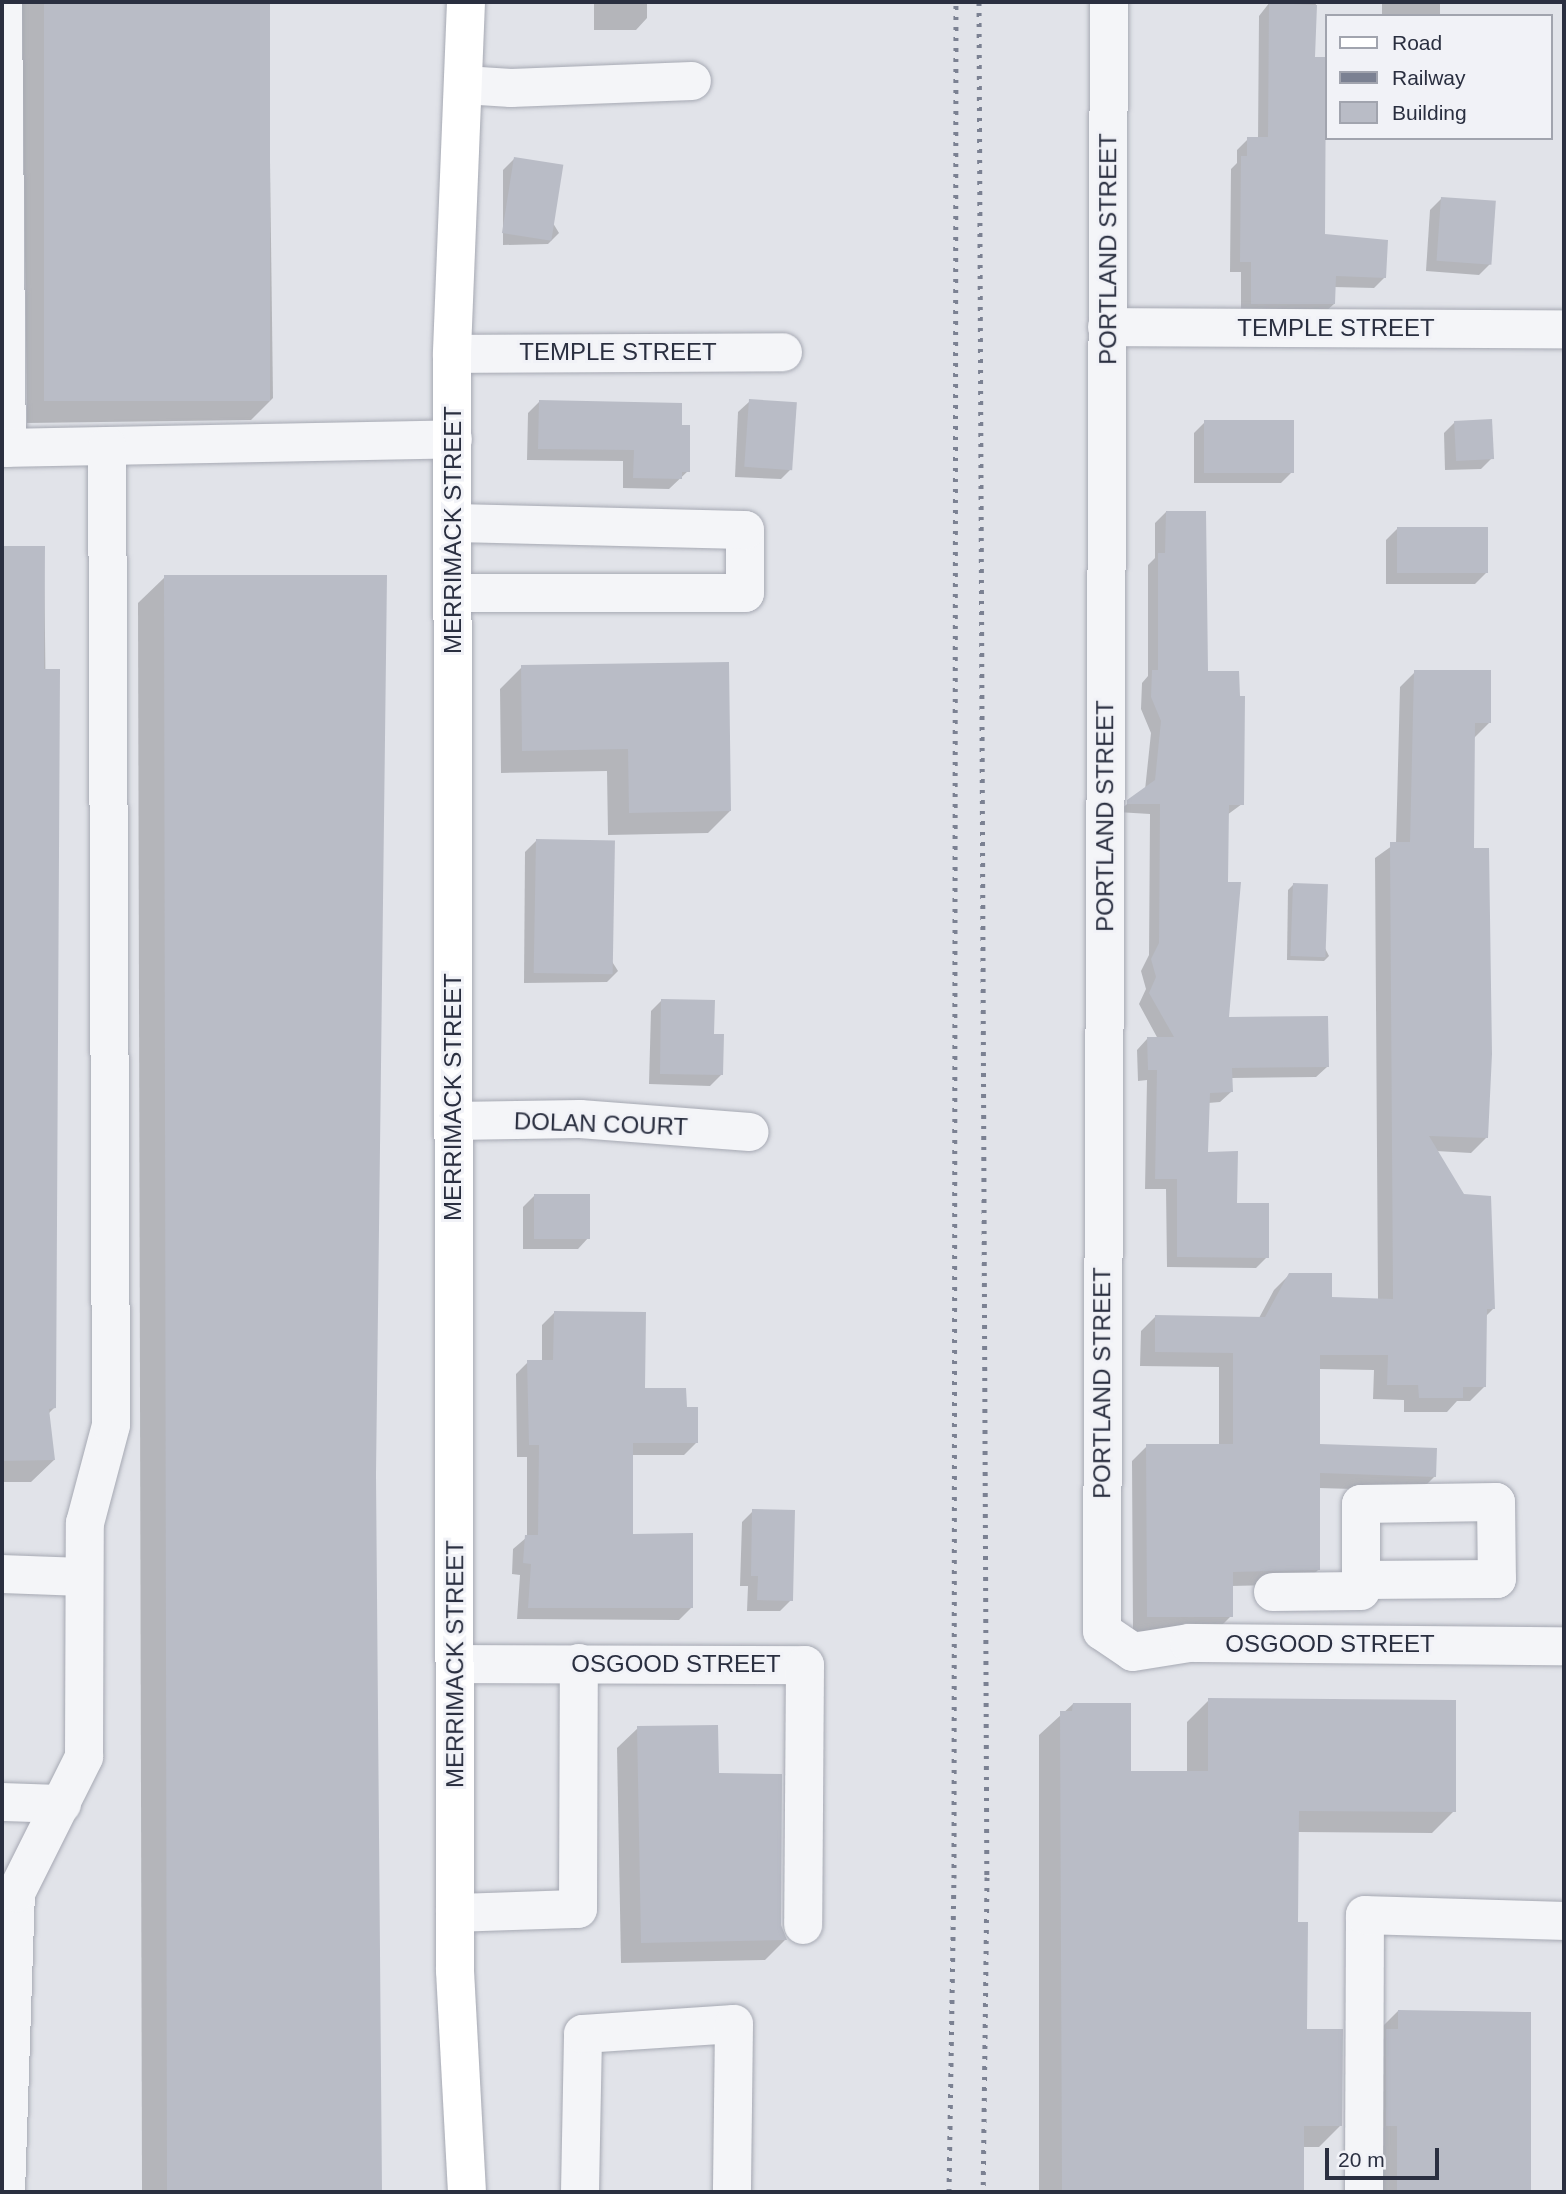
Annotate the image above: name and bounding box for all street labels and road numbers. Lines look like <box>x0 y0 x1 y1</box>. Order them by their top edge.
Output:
street label: PORTLAND STREET <box>1094 133 1122 365</box>
street label: TEMPLE STREET <box>1237 314 1435 342</box>
street label: TEMPLE STREET <box>519 338 717 366</box>
street label: MERRIMACK STREET <box>439 406 467 654</box>
street label: PORTLAND STREET <box>1091 700 1119 932</box>
street label: MERRIMACK STREET <box>439 973 467 1221</box>
street label: DOLAN COURT <box>513 1107 689 1141</box>
street label: PORTLAND STREET <box>1088 1267 1116 1499</box>
street label: MERRIMACK STREET <box>441 1540 469 1788</box>
street label: OSGOOD STREET <box>1225 1630 1435 1658</box>
street label: OSGOOD STREET <box>571 1650 781 1678</box>

